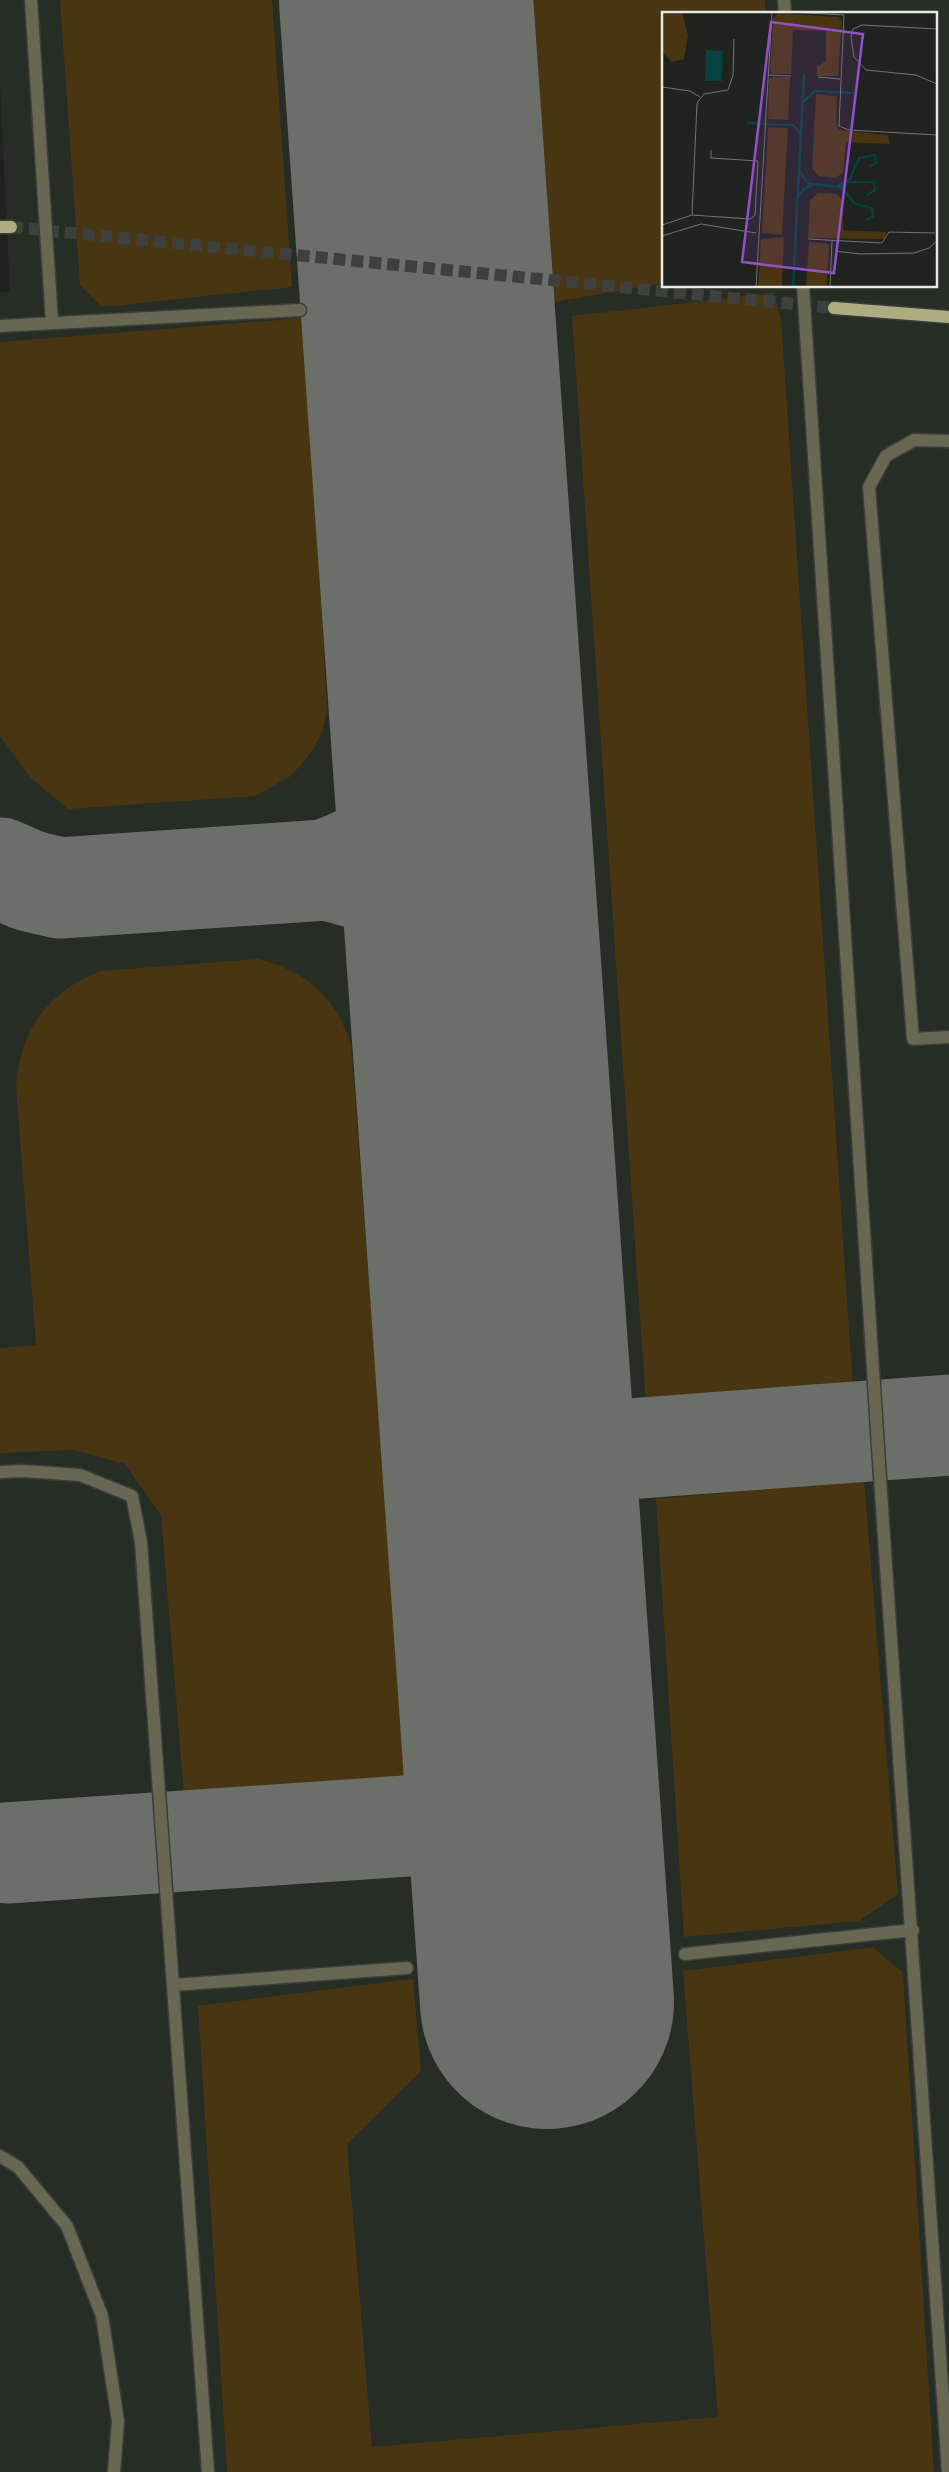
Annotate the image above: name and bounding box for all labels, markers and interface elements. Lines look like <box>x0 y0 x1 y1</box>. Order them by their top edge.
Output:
inset map <box>662 12 936 288</box>

